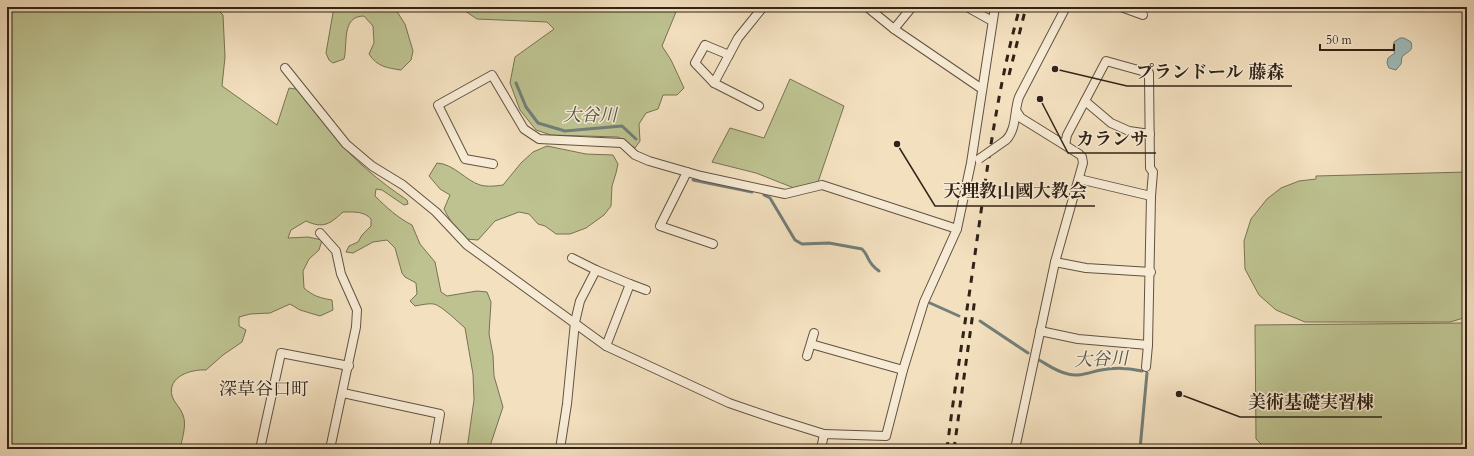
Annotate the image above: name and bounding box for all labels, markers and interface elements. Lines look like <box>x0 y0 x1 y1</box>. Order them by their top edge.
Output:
scale bar <box>1320 26 1394 52</box>
text: 50 m <box>1326 32 1353 48</box>
callout: プランドール 藤森 <box>1127 56 1292 86</box>
text: プランドール 藤森 <box>1136 60 1284 85</box>
water label: 大谷川 <box>563 103 619 128</box>
callout: カランサ <box>1068 123 1156 153</box>
text: カランサ <box>1076 127 1148 152</box>
callout: 天理教山國大教会 <box>935 176 1095 206</box>
text: 天理教山國大教会 <box>943 179 1087 204</box>
water label: 大谷川 <box>1074 346 1130 373</box>
district label: 深草谷口町 <box>219 377 309 402</box>
callout: 美術基礎実習棟 <box>1240 387 1382 417</box>
text: 美術基礎実習棟 <box>1248 390 1374 415</box>

